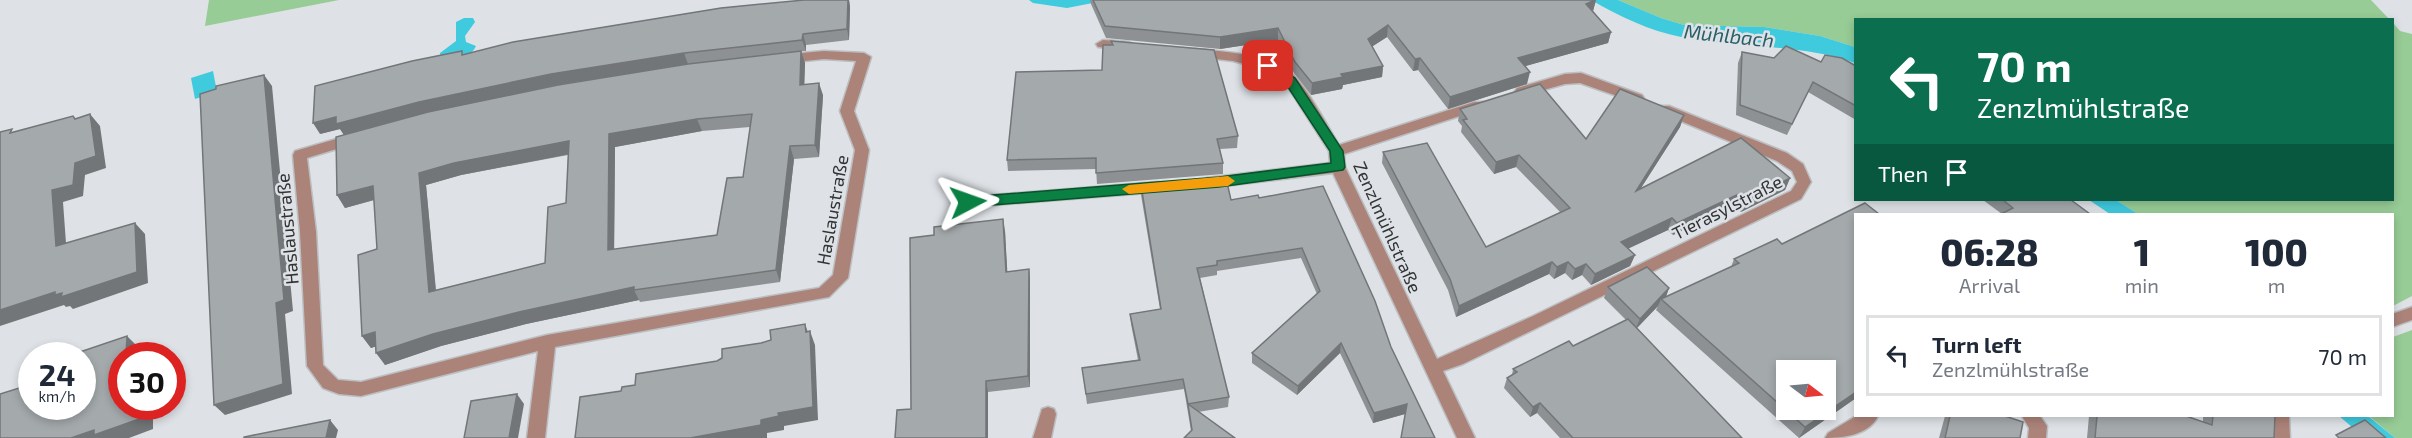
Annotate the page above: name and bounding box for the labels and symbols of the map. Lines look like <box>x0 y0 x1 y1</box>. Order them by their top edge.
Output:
water label: Mühlbach <box>1683 18 1775 52</box>
pin <box>1242 40 1293 91</box>
street label: Haslaustraße <box>811 153 853 267</box>
street label: Zenzlmühlstraße <box>1349 158 1427 296</box>
position arrow <box>936 170 1000 234</box>
street label: Tierasylstraße <box>1668 170 1786 244</box>
street label: Haslaustraße <box>271 173 303 285</box>
speed limit sign: 30 <box>108 342 186 420</box>
north arrow <box>1776 360 1836 420</box>

